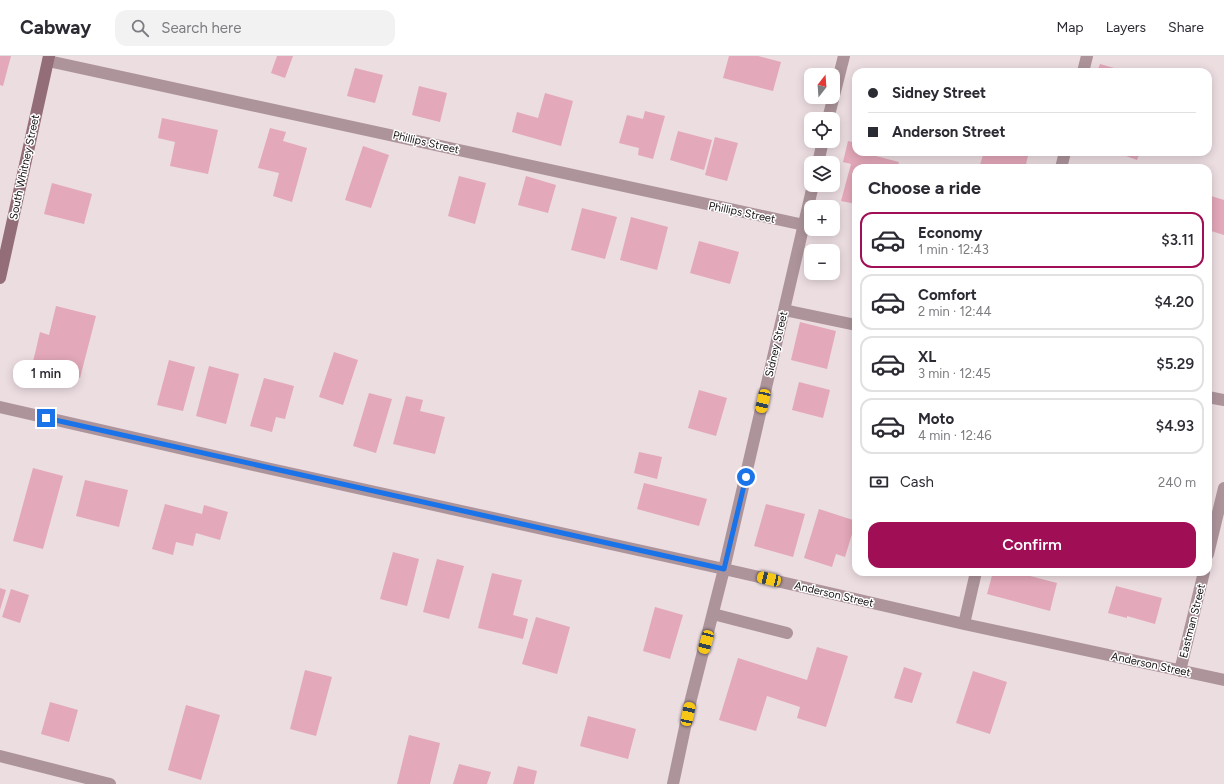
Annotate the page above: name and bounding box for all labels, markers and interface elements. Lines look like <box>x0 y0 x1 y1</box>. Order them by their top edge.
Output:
search box <box>115 10 395 46</box>
text: Cabway <box>20 16 91 39</box>
icon: search <box>129 17 151 39</box>
text: Search here <box>161 19 241 37</box>
text: Map <box>1056 19 1084 36</box>
text: Layers <box>1106 19 1146 36</box>
text: Share <box>1168 19 1204 36</box>
north arrow <box>804 68 840 104</box>
map controls <box>804 68 840 280</box>
text: Sidney Street <box>892 84 986 102</box>
button: locate <box>804 112 840 148</box>
street label: South Whitney Street <box>7 113 42 221</box>
text: Anderson Street <box>892 123 1005 141</box>
street label: Phillips Street <box>391 129 460 156</box>
button: layers <box>804 156 840 192</box>
text: Choose a ride <box>868 177 981 199</box>
street label: Phillips Street <box>707 199 776 226</box>
button: + <box>804 200 840 236</box>
icon: car <box>870 222 906 258</box>
text: Economy <box>918 224 983 242</box>
text: $3.11 <box>1161 231 1194 249</box>
text: 1 min · 12:43 <box>918 242 989 257</box>
button: − <box>804 244 840 280</box>
icon: car <box>870 284 906 320</box>
text: Comfort <box>918 286 977 304</box>
text: $4.20 <box>1154 293 1194 311</box>
text: 2 min · 12:44 <box>918 304 992 319</box>
street label: Sidney Street <box>763 310 790 378</box>
icon: car <box>870 346 906 382</box>
text: XL <box>918 348 936 366</box>
text: $5.29 <box>1156 355 1194 373</box>
callout: 1 min <box>13 360 79 388</box>
text: 1 min <box>31 366 61 381</box>
text: 3 min · 12:45 <box>918 366 991 381</box>
car <box>754 388 772 414</box>
icon: car <box>870 408 906 444</box>
route end <box>37 409 55 427</box>
text: Moto <box>918 410 954 428</box>
text: $4.93 <box>1156 417 1194 435</box>
text: 4 min · 12:46 <box>918 428 992 443</box>
route start <box>737 468 755 486</box>
icon: cash <box>868 471 890 493</box>
text: Cash <box>900 473 934 491</box>
text: 240 m <box>1158 475 1196 490</box>
button: Confirm <box>868 522 1196 568</box>
car <box>756 570 782 588</box>
street label: Anderson Street <box>793 579 875 610</box>
street label: Eastman Street <box>1177 583 1208 660</box>
car <box>697 629 715 655</box>
street label: Anderson Street <box>1110 650 1192 679</box>
car <box>680 701 696 727</box>

